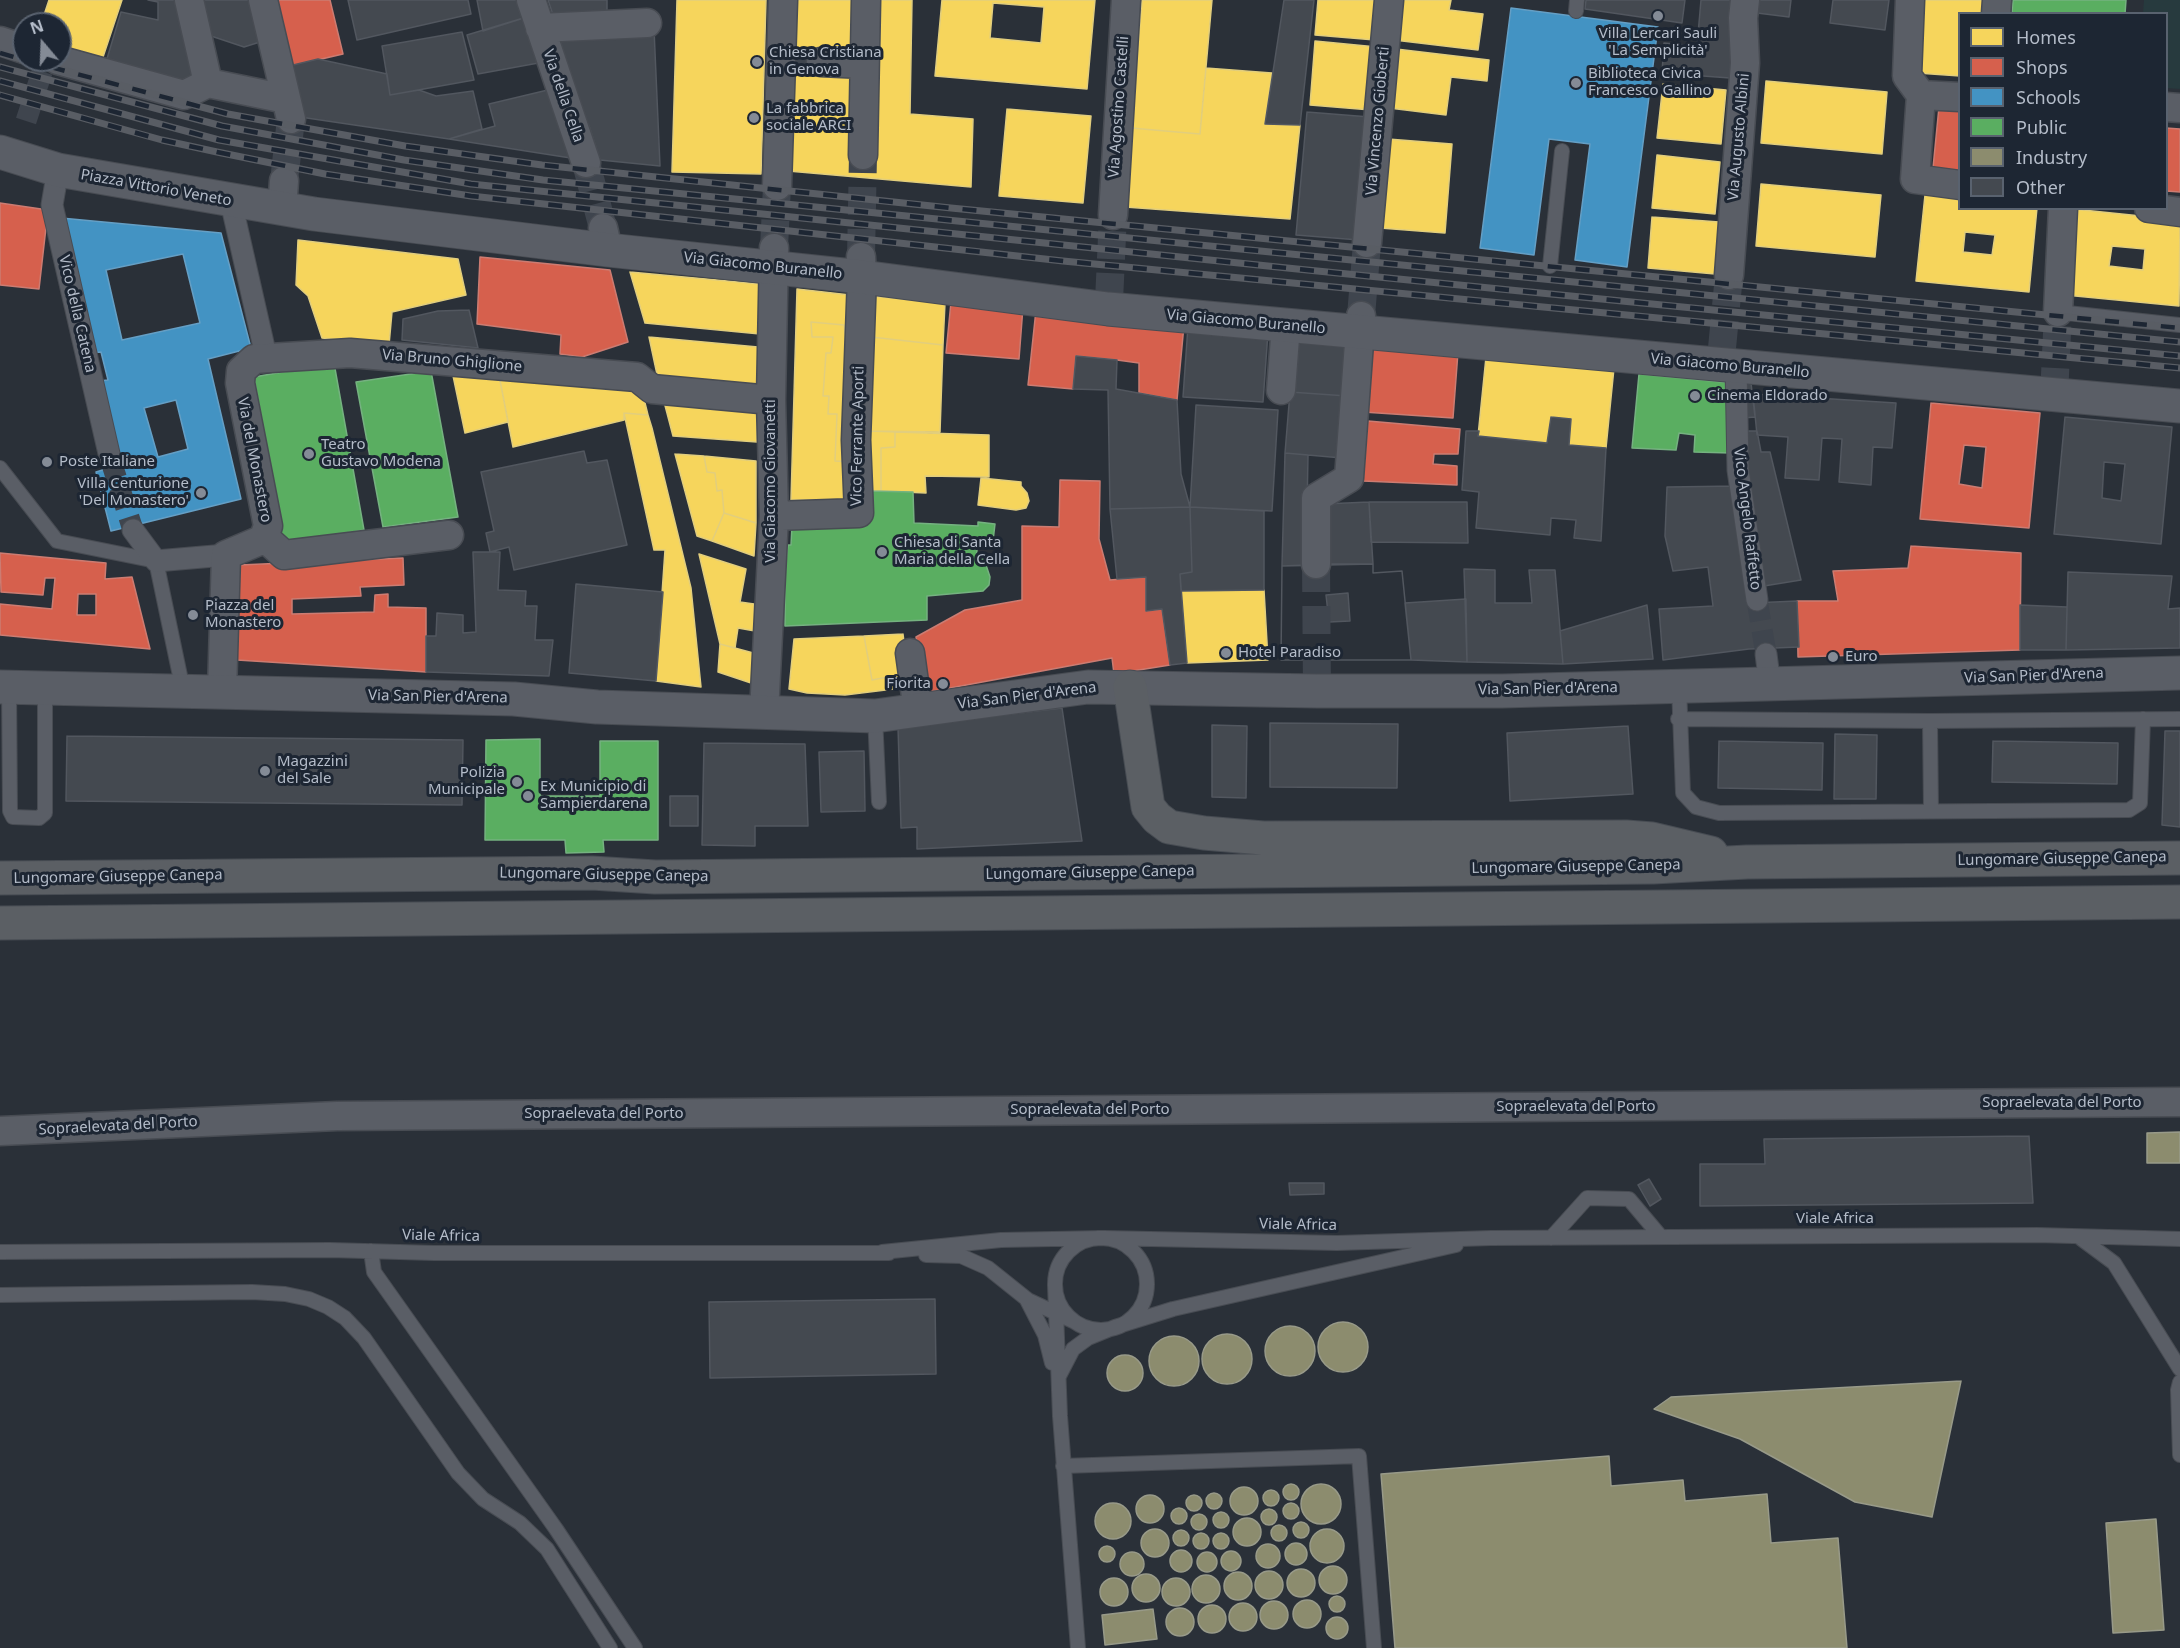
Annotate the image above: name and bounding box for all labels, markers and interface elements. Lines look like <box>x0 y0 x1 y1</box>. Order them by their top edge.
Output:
marker: Villa Lercari Sauli 'La Semplicità' <box>1651 9 1665 23</box>
north arrow <box>12 12 72 72</box>
legend <box>1958 12 2168 210</box>
text: N <box>27 14 47 39</box>
place label: Villa Lercari Sauli 'La Semplicità' <box>1599 25 1717 60</box>
text: Homes <box>2016 25 2076 49</box>
street label: Via Agostino Castelli <box>1105 35 1133 179</box>
place label: Chiesa Cristiana in Genova <box>769 44 882 79</box>
street label: Via Vincenzo Gioberti <box>1363 46 1393 196</box>
street label: Via della Cella <box>539 47 587 145</box>
marker: Chiesa Cristiana in Genova <box>750 55 764 69</box>
text: Shops <box>2016 55 2068 79</box>
place label: Biblioteca Civica Francesco Gallino <box>1588 65 1712 100</box>
street label: Via Augusto Albini <box>1724 73 1754 201</box>
marker: Biblioteca Civica Francesco Gallino <box>1569 76 1583 90</box>
text: Schools <box>2016 85 2081 109</box>
place label: La fabbrica sociale ARCI <box>766 100 851 135</box>
marker: La fabbrica sociale ARCI <box>747 111 761 125</box>
text: Public <box>2016 115 2067 139</box>
text: Industry <box>2016 145 2087 169</box>
street label: Piazza Vittorio Veneto <box>79 166 233 210</box>
text: Other <box>2016 175 2065 199</box>
street label: Via Giacomo Buranello <box>683 249 843 283</box>
street label: Vico della Catena <box>55 253 99 375</box>
street label: Via Giacomo Buranello <box>1166 306 1326 338</box>
street label: Via Bruno Ghiglione <box>381 346 523 376</box>
street label: Via Giacomo Buranello <box>1650 350 1810 382</box>
street label: Vico Ferrante Aporti <box>848 366 868 506</box>
place label: Cinema Eldorado <box>1707 387 1828 405</box>
marker: Cinema Eldorado <box>1688 389 1702 403</box>
street label: Via del Monastero <box>233 396 275 524</box>
street label: Via Giacomo Giovanetti <box>762 399 780 563</box>
place label: Teatro Gustavo Modena <box>321 436 441 471</box>
marker: Teatro Gustavo Modena <box>302 447 316 461</box>
street label: Vico Angelo Raffetto <box>1729 447 1765 591</box>
place label: Poste Italiane <box>59 453 155 471</box>
marker: Poste Italiane <box>40 455 54 469</box>
place label: Villa Centurione 'Del Monastero' <box>77 475 189 510</box>
marker: Villa Centurione 'Del Monastero' <box>194 486 208 500</box>
place label: Chiesa di Santa Maria della Cella <box>894 534 1010 569</box>
marker: Chiesa di Santa Maria della Cella <box>875 545 889 559</box>
place label: Piazza del Monastero <box>205 597 281 632</box>
marker: Piazza del Monastero <box>186 608 200 622</box>
place label: Hotel Paradiso <box>1238 644 1341 662</box>
marker: Hotel Paradiso <box>1219 646 1233 660</box>
place label: Euro <box>1845 648 1878 666</box>
marker: Euro <box>1826 650 1840 664</box>
street label: Via San Pier d'Arena <box>1964 665 2104 687</box>
place label: Fiorita <box>886 675 931 693</box>
marker: Fiorita <box>936 677 950 691</box>
street label: Via San Pier d'Arena <box>957 679 1097 713</box>
street label: Via San Pier d'Arena <box>1478 679 1618 699</box>
street label: Via San Pier d'Arena <box>368 687 508 707</box>
place label: Magazzini del Sale <box>277 753 348 788</box>
marker: Magazzini del Sale <box>258 764 272 778</box>
place label: Polizia Municipale <box>428 764 505 799</box>
marker: Polizia Municipale <box>510 775 524 789</box>
place label: Ex Municipio di Sampierdarena <box>540 778 648 813</box>
marker: Ex Municipio di Sampierdarena <box>521 789 535 803</box>
street label: Lungomare Giuseppe Canepa <box>1957 848 2167 870</box>
street label: Lungomare Giuseppe Canepa <box>1471 856 1681 878</box>
street label: Lungomare Giuseppe Canepa <box>985 862 1195 884</box>
street label: Lungomare Giuseppe Canepa <box>499 864 709 886</box>
street label: Lungomare Giuseppe Canepa <box>13 866 223 888</box>
street label: Sopraelevata del Porto <box>1982 1094 2142 1112</box>
street label: Sopraelevata del Porto <box>1496 1098 1656 1116</box>
street label: Sopraelevata del Porto <box>1010 1101 1170 1119</box>
street label: Sopraelevata del Porto <box>524 1105 684 1123</box>
street label: Sopraelevata del Porto <box>38 1113 198 1139</box>
street label: Viale Africa <box>1796 1210 1874 1228</box>
street label: Viale Africa <box>1259 1215 1337 1235</box>
street label: Viale Africa <box>402 1226 480 1246</box>

